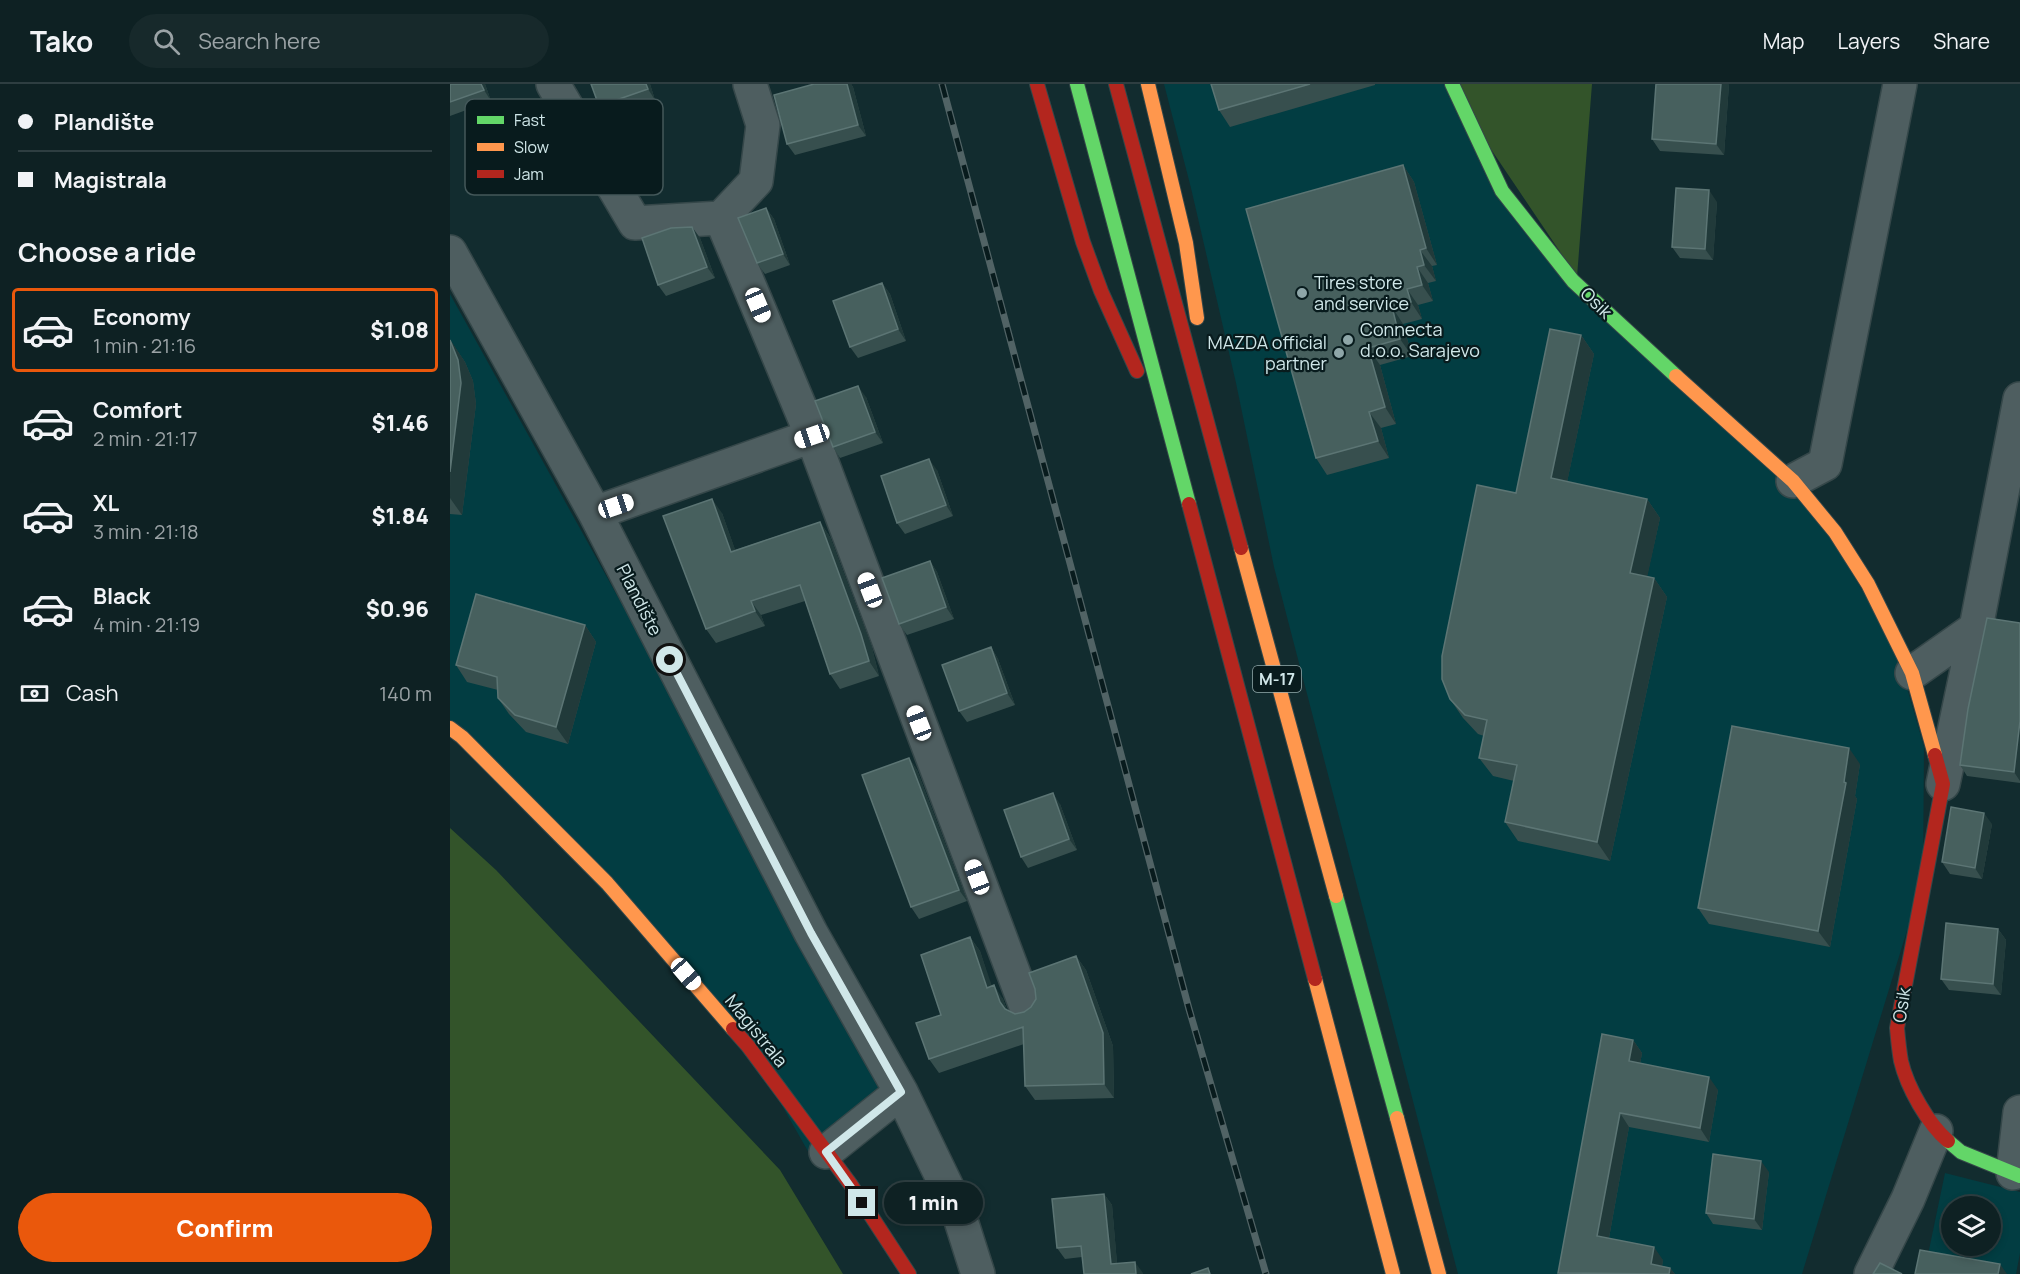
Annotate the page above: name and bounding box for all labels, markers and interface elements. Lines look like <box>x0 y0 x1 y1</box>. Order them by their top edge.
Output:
search box <box>129 14 549 68</box>
text: Tako <box>30 22 93 60</box>
icon: search <box>150 25 183 58</box>
text: Search here <box>198 26 321 56</box>
text: Map <box>1763 27 1804 55</box>
text: Layers <box>1837 27 1900 55</box>
text: Share <box>1933 27 1990 55</box>
legend <box>465 99 663 195</box>
text: Plandište <box>54 107 154 137</box>
text: Fast <box>514 109 545 131</box>
text: Slow <box>514 136 549 158</box>
text: Jam <box>514 163 544 185</box>
text: Magistrala <box>54 165 167 195</box>
text: Choose a ride <box>18 233 196 270</box>
place label: Tires store and service <box>1314 270 1409 315</box>
street label: Osik <box>1576 281 1619 324</box>
car <box>743 285 773 325</box>
marker: Tires store and service <box>1295 286 1309 300</box>
text: Economy <box>93 302 191 332</box>
icon: car <box>21 303 75 357</box>
text: $1.08 <box>370 315 429 345</box>
place label: Connecta d.o.o. Sarajevo <box>1360 317 1480 362</box>
place label: MAZDA official partner <box>1208 330 1328 375</box>
text: 1 min · 21:16 <box>93 332 196 359</box>
marker: Connecta d.o.o. Sarajevo <box>1341 333 1355 347</box>
marker: MAZDA official partner <box>1332 346 1346 360</box>
text: Comfort <box>93 395 182 425</box>
icon: car <box>21 396 75 450</box>
text: $1.46 <box>372 408 429 438</box>
car <box>792 422 832 450</box>
text: 2 min · 21:17 <box>93 425 197 452</box>
text: XL <box>93 488 119 518</box>
icon: car <box>21 489 75 543</box>
car <box>596 492 636 520</box>
text: $1.84 <box>372 501 429 531</box>
text: 3 min · 21:18 <box>93 518 199 545</box>
street label: Plandište <box>612 560 668 639</box>
car <box>855 570 885 610</box>
text: Black <box>93 581 150 611</box>
icon: car <box>21 582 75 636</box>
text: $0.96 <box>366 594 429 624</box>
text: 4 min · 21:19 <box>93 611 200 638</box>
route start <box>656 646 683 673</box>
road number: M-17 <box>1253 666 1301 692</box>
icon: cash <box>18 677 51 710</box>
text: Cash <box>66 678 119 708</box>
text: 140 m <box>379 680 432 707</box>
car <box>904 703 934 743</box>
car <box>962 857 992 897</box>
car <box>667 955 705 993</box>
street label: Osik <box>1886 984 1916 1024</box>
street label: Magistrala <box>720 989 793 1072</box>
callout: 1 min <box>883 1182 982 1224</box>
route end <box>848 1189 875 1216</box>
text: 1 min <box>908 1189 959 1216</box>
button: Confirm <box>18 1193 432 1262</box>
map controls <box>1941 1196 2001 1256</box>
button: layers <box>1941 1196 2001 1256</box>

